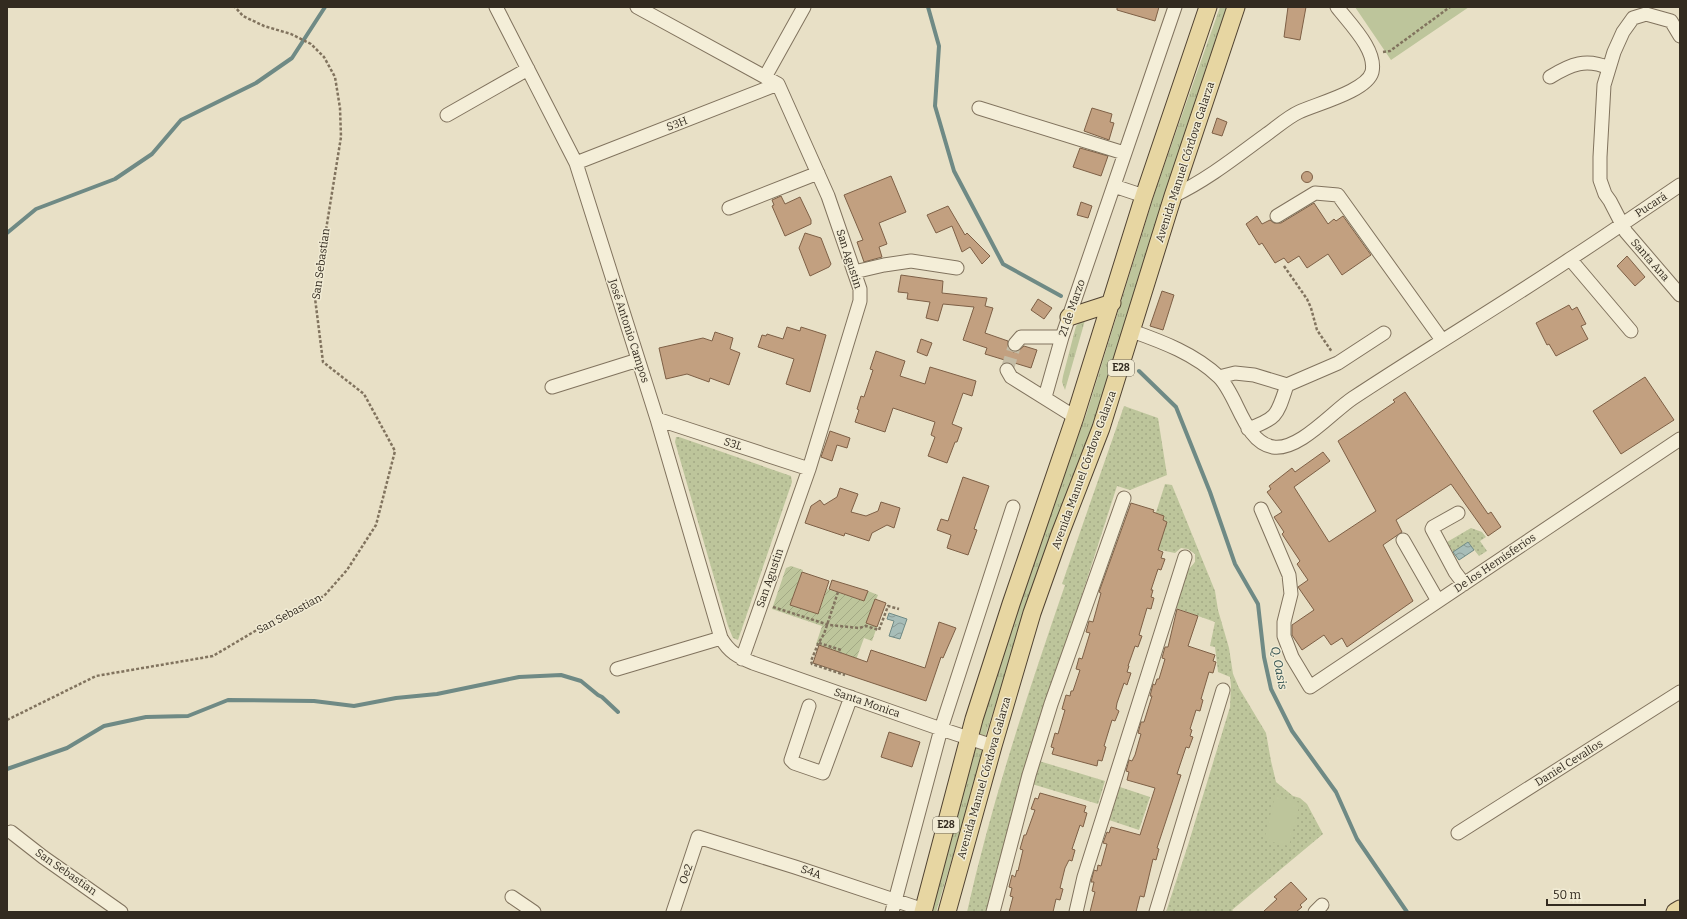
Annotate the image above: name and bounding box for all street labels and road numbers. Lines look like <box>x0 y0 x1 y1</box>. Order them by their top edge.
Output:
street label: Avenida Manuel Córdova Galarza <box>1153 80 1217 244</box>
street label: S3H <box>665 114 689 134</box>
street label: Pucará <box>1633 190 1669 220</box>
street label: San Sebastian <box>310 228 332 300</box>
street label: San Agustin <box>833 228 865 290</box>
street label: Santa Ana <box>1628 236 1672 284</box>
street label: José Antonio Campos <box>606 277 652 385</box>
street label: 21 de Marzo <box>1056 278 1088 338</box>
road number: E28 <box>1108 360 1134 376</box>
street label: Avenida Manuel Córdova Galarza <box>1049 389 1119 551</box>
street label: S3L <box>722 435 744 453</box>
street label: De los Hemisferios <box>1452 531 1538 595</box>
street label: San Agustin <box>754 547 786 609</box>
street label: San Sebastian <box>254 591 324 637</box>
street label: Santa Monica <box>832 686 902 720</box>
street label: Avenida Manuel Córdova Galarza <box>955 696 1013 860</box>
street label: Daniel Cevallos <box>1533 737 1605 789</box>
road number: E28 <box>933 817 959 833</box>
street label: San Sebastian <box>33 846 99 898</box>
street label: Oe2 <box>677 862 695 886</box>
street label: S4A <box>799 862 823 882</box>

